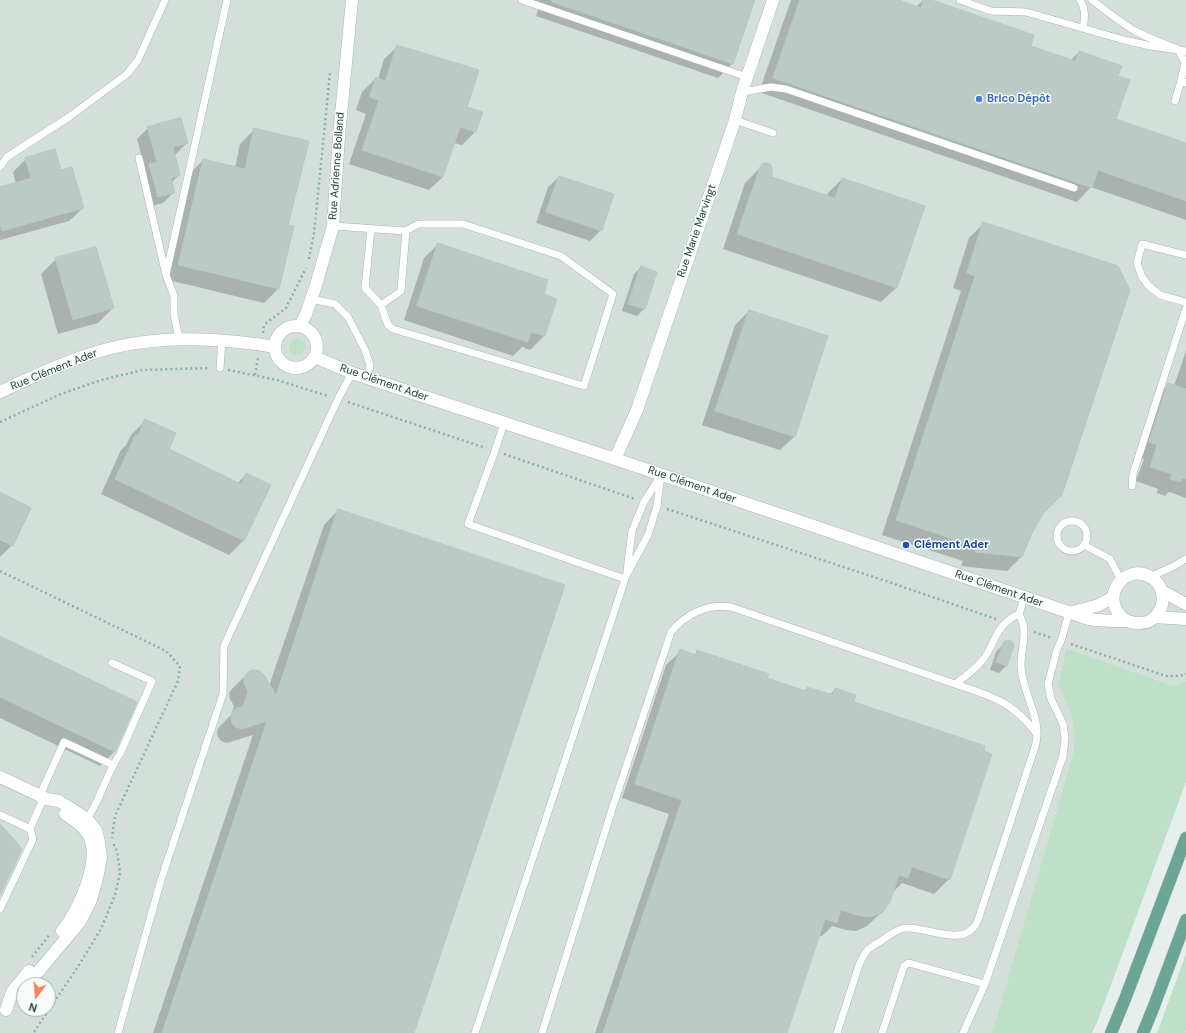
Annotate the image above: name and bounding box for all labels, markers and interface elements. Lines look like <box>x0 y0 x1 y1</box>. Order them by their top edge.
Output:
place label: Brico Dépôt <box>987 92 1050 106</box>
marker: Brico Dépôt <box>974 94 984 104</box>
street label: Rue Adrienne Bolland <box>327 112 347 220</box>
street label: Rue Marie Marvingt <box>675 183 719 279</box>
street label: Rue Clément Ader <box>9 347 99 393</box>
street label: Rue Clément Ader <box>338 362 430 404</box>
street label: Rue Clément Ader <box>646 464 738 506</box>
place label: Clément Ader <box>914 538 989 552</box>
marker: Clément Ader <box>901 540 911 550</box>
street label: Rue Clément Ader <box>953 568 1045 610</box>
north arrow <box>16 977 56 1017</box>
text: N <box>27 1000 39 1015</box>

